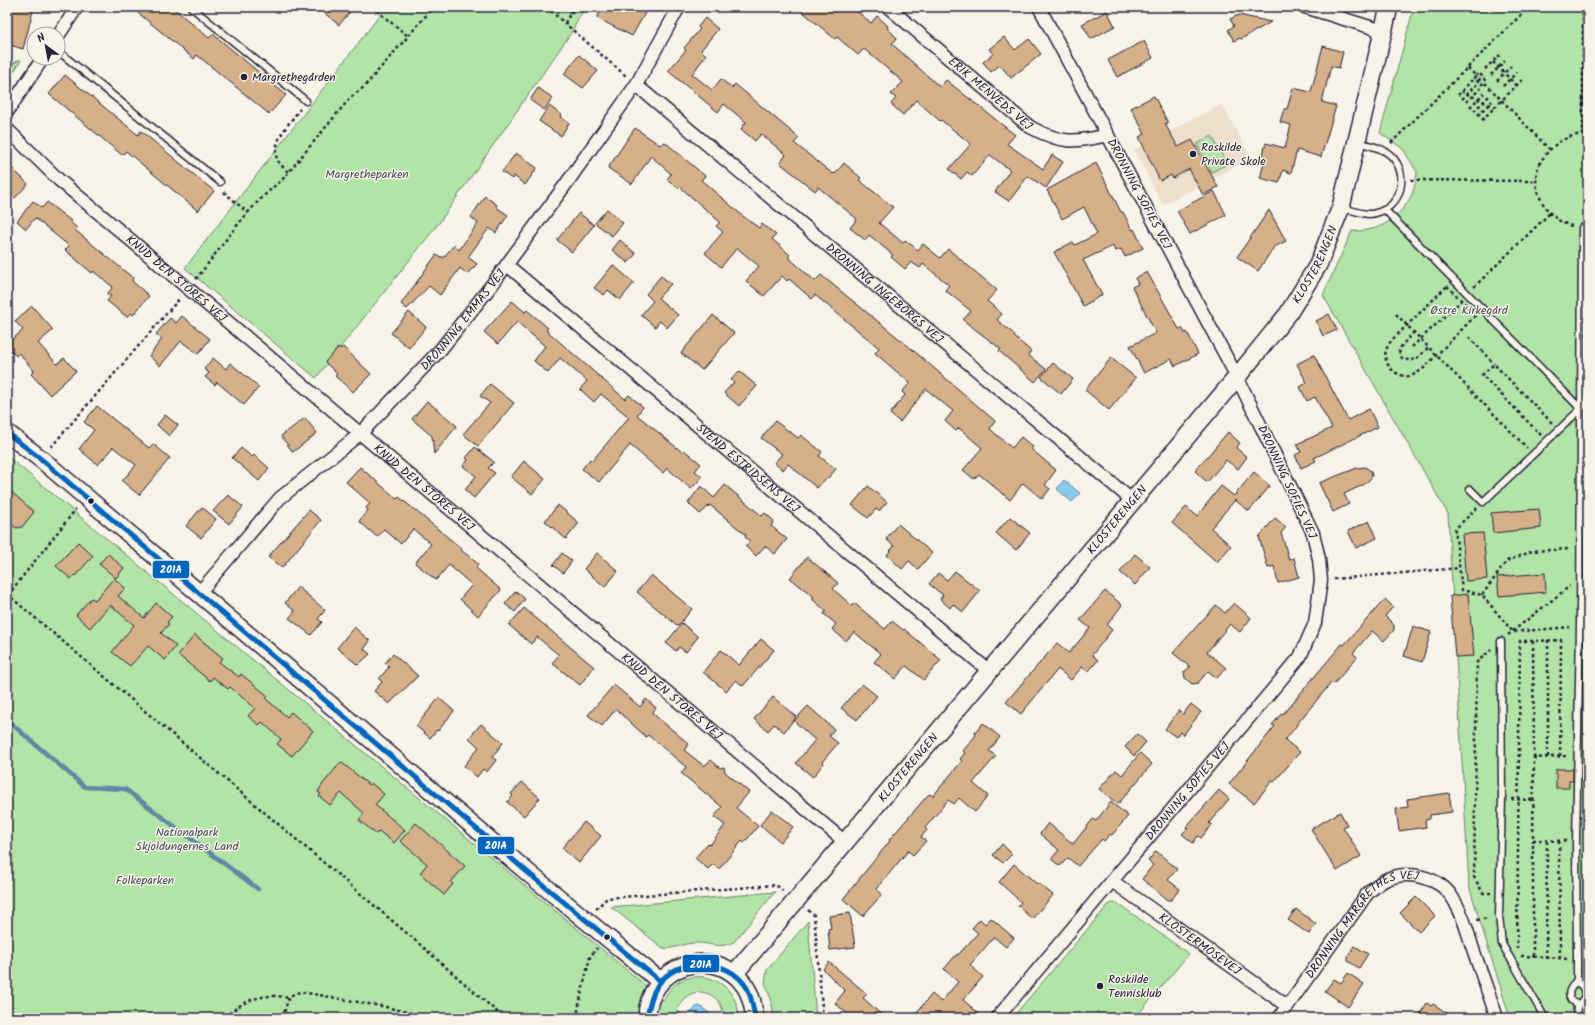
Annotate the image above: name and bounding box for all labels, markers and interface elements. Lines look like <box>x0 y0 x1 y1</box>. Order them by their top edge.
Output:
north arrow <box>26 26 66 66</box>
text: N <box>34 29 49 48</box>
street label: ERIK MENVEDS VEJ <box>944 52 1037 135</box>
place label: Margrethegården <box>252 68 336 87</box>
marker: Margrethegården <box>239 72 249 82</box>
street label: DRONNING SOFIES VEJ <box>1102 135 1177 253</box>
place label: Roskilde Private Skole <box>1201 138 1266 171</box>
marker: Roskilde Private Skole <box>1188 149 1198 159</box>
park label: Margretheparken <box>325 165 409 184</box>
street label: KLOSTERENGEN <box>1287 223 1342 307</box>
street label: KNUD DEN STORES VEJ <box>122 230 231 327</box>
street label: DRONNING INGEBORGS VEJ <box>822 238 948 348</box>
street label: DRONNING EMMAS VEJ <box>416 265 510 375</box>
park label: Østre Kirkegård <box>1430 301 1509 320</box>
street label: SVEND ESTRIDSENS VEJ <box>692 419 804 518</box>
street label: DRONNING SOFIES VEJ <box>1252 422 1322 542</box>
street label: KNUD DEN STORES VEJ <box>369 439 479 536</box>
street label: KLOSTERENGEN <box>1082 481 1152 559</box>
unlabelled marker <box>86 496 96 506</box>
line badge: 201A <box>152 560 190 579</box>
text: 201A <box>160 561 182 579</box>
street label: KNUD DEN STORES VEJ <box>617 648 727 745</box>
street label: KLOSTERENGEN <box>873 729 943 806</box>
street label: DRONNING SOFIES VEJ <box>1140 738 1234 845</box>
park label: Nationalpark Skjoldungernes Land <box>136 823 239 856</box>
line badge: 201A <box>477 836 515 855</box>
text: 201A <box>485 837 507 855</box>
street label: DRONNING MARGRETHES VEJ <box>1300 865 1421 982</box>
park label: Folkeparken <box>116 871 174 890</box>
street label: KLOSTERMOSEVEJ <box>1155 908 1245 980</box>
unlabelled marker <box>602 932 612 942</box>
line badge: 201A <box>682 954 720 973</box>
text: 201A <box>690 956 712 974</box>
place label: Roskilde Tennisklub <box>1108 970 1162 1003</box>
marker: Roskilde Tennisklub <box>1095 981 1105 991</box>

